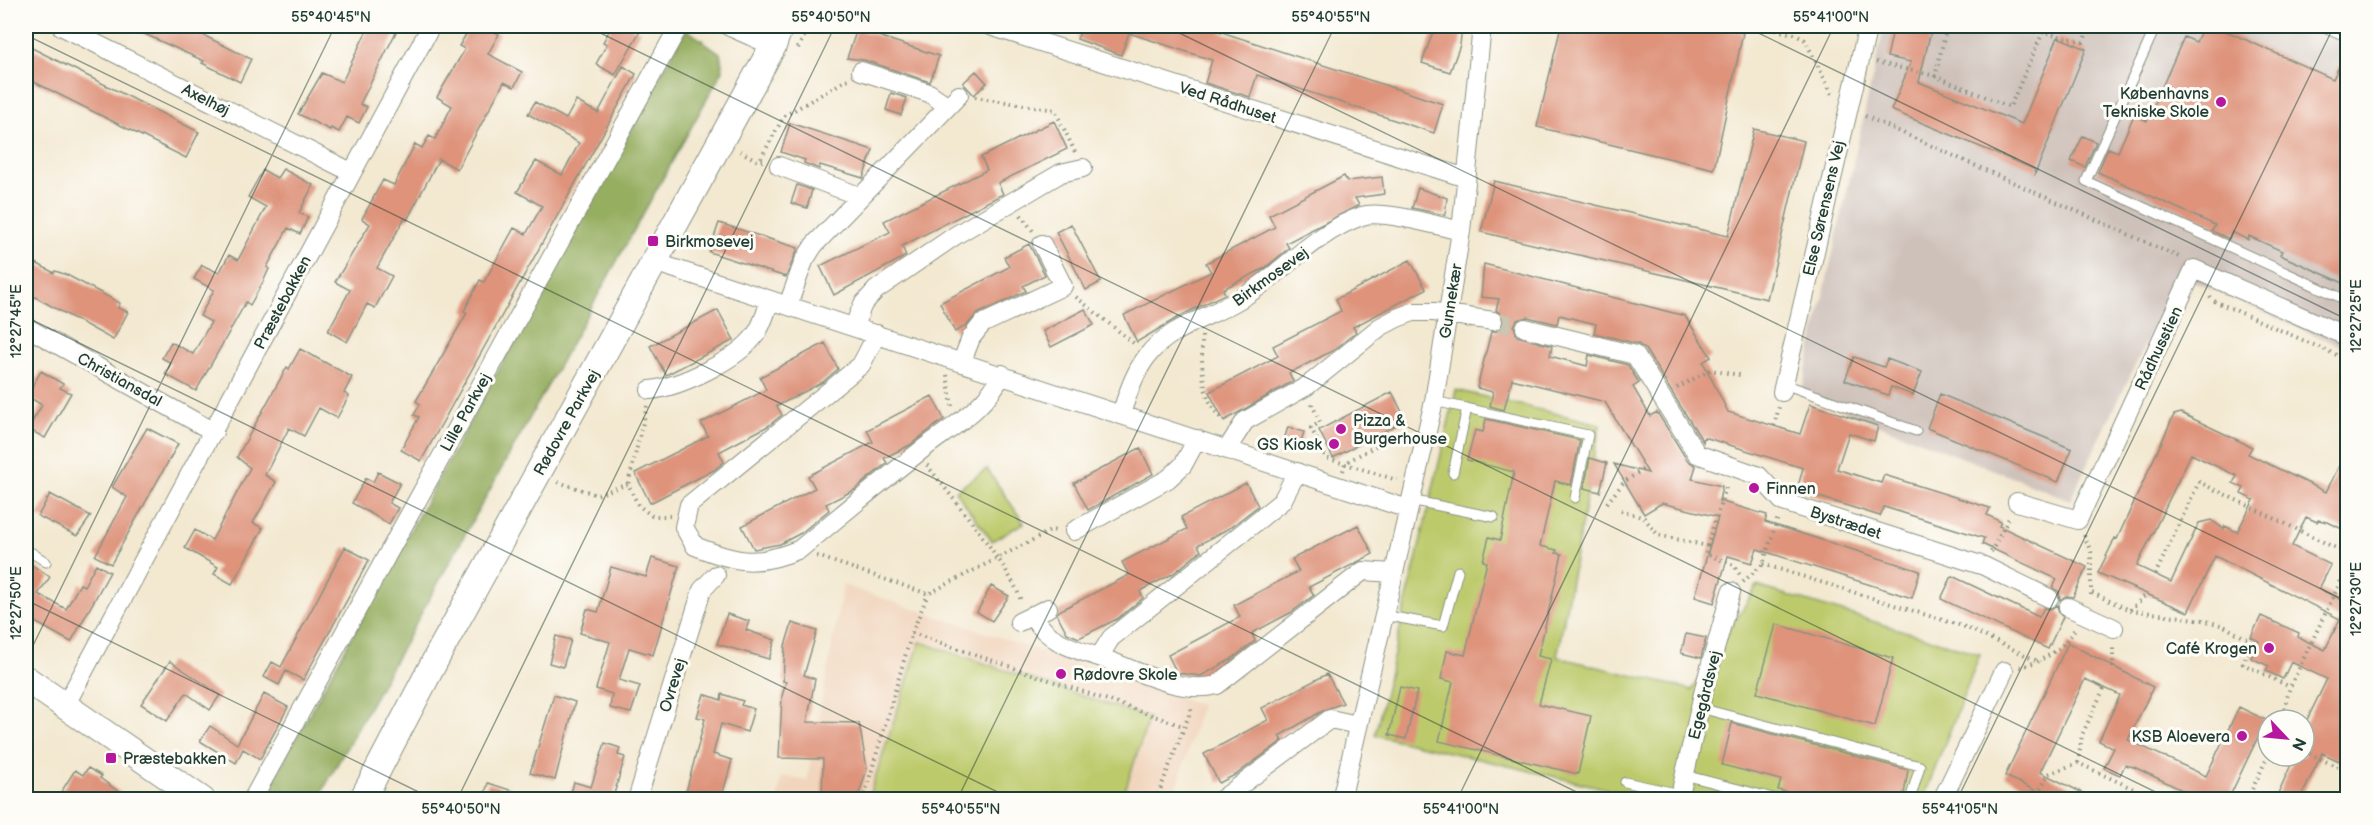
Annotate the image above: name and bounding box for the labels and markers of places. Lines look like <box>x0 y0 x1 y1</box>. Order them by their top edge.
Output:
place label: Københavns Tekniske Skole <box>2103 85 2210 122</box>
marker: Københavns Tekniske Skole <box>2214 95 2228 109</box>
place label: Birkmosevej <box>665 233 754 252</box>
marker: Birkmosevej <box>646 234 660 248</box>
place label: Pizza & Burgerhouse <box>1353 412 1447 449</box>
marker: Pizza & Burgerhouse <box>1334 422 1348 436</box>
place label: GS Kiosk <box>1257 436 1322 455</box>
marker: GS Kiosk <box>1327 437 1341 451</box>
place label: Finnen <box>1766 480 1816 499</box>
marker: Finnen <box>1747 481 1761 495</box>
place label: Café Krogen <box>2166 640 2257 659</box>
marker: Café Krogen <box>2262 641 2276 655</box>
place label: Rødovre Skole <box>1073 666 1178 685</box>
marker: Rødovre Skole <box>1054 667 1068 681</box>
place label: KSB Aloevera <box>2131 728 2230 747</box>
marker: KSB Aloevera <box>2235 729 2249 743</box>
place label: Præstebakken <box>123 750 226 769</box>
marker: Præstebakken <box>104 751 118 765</box>

